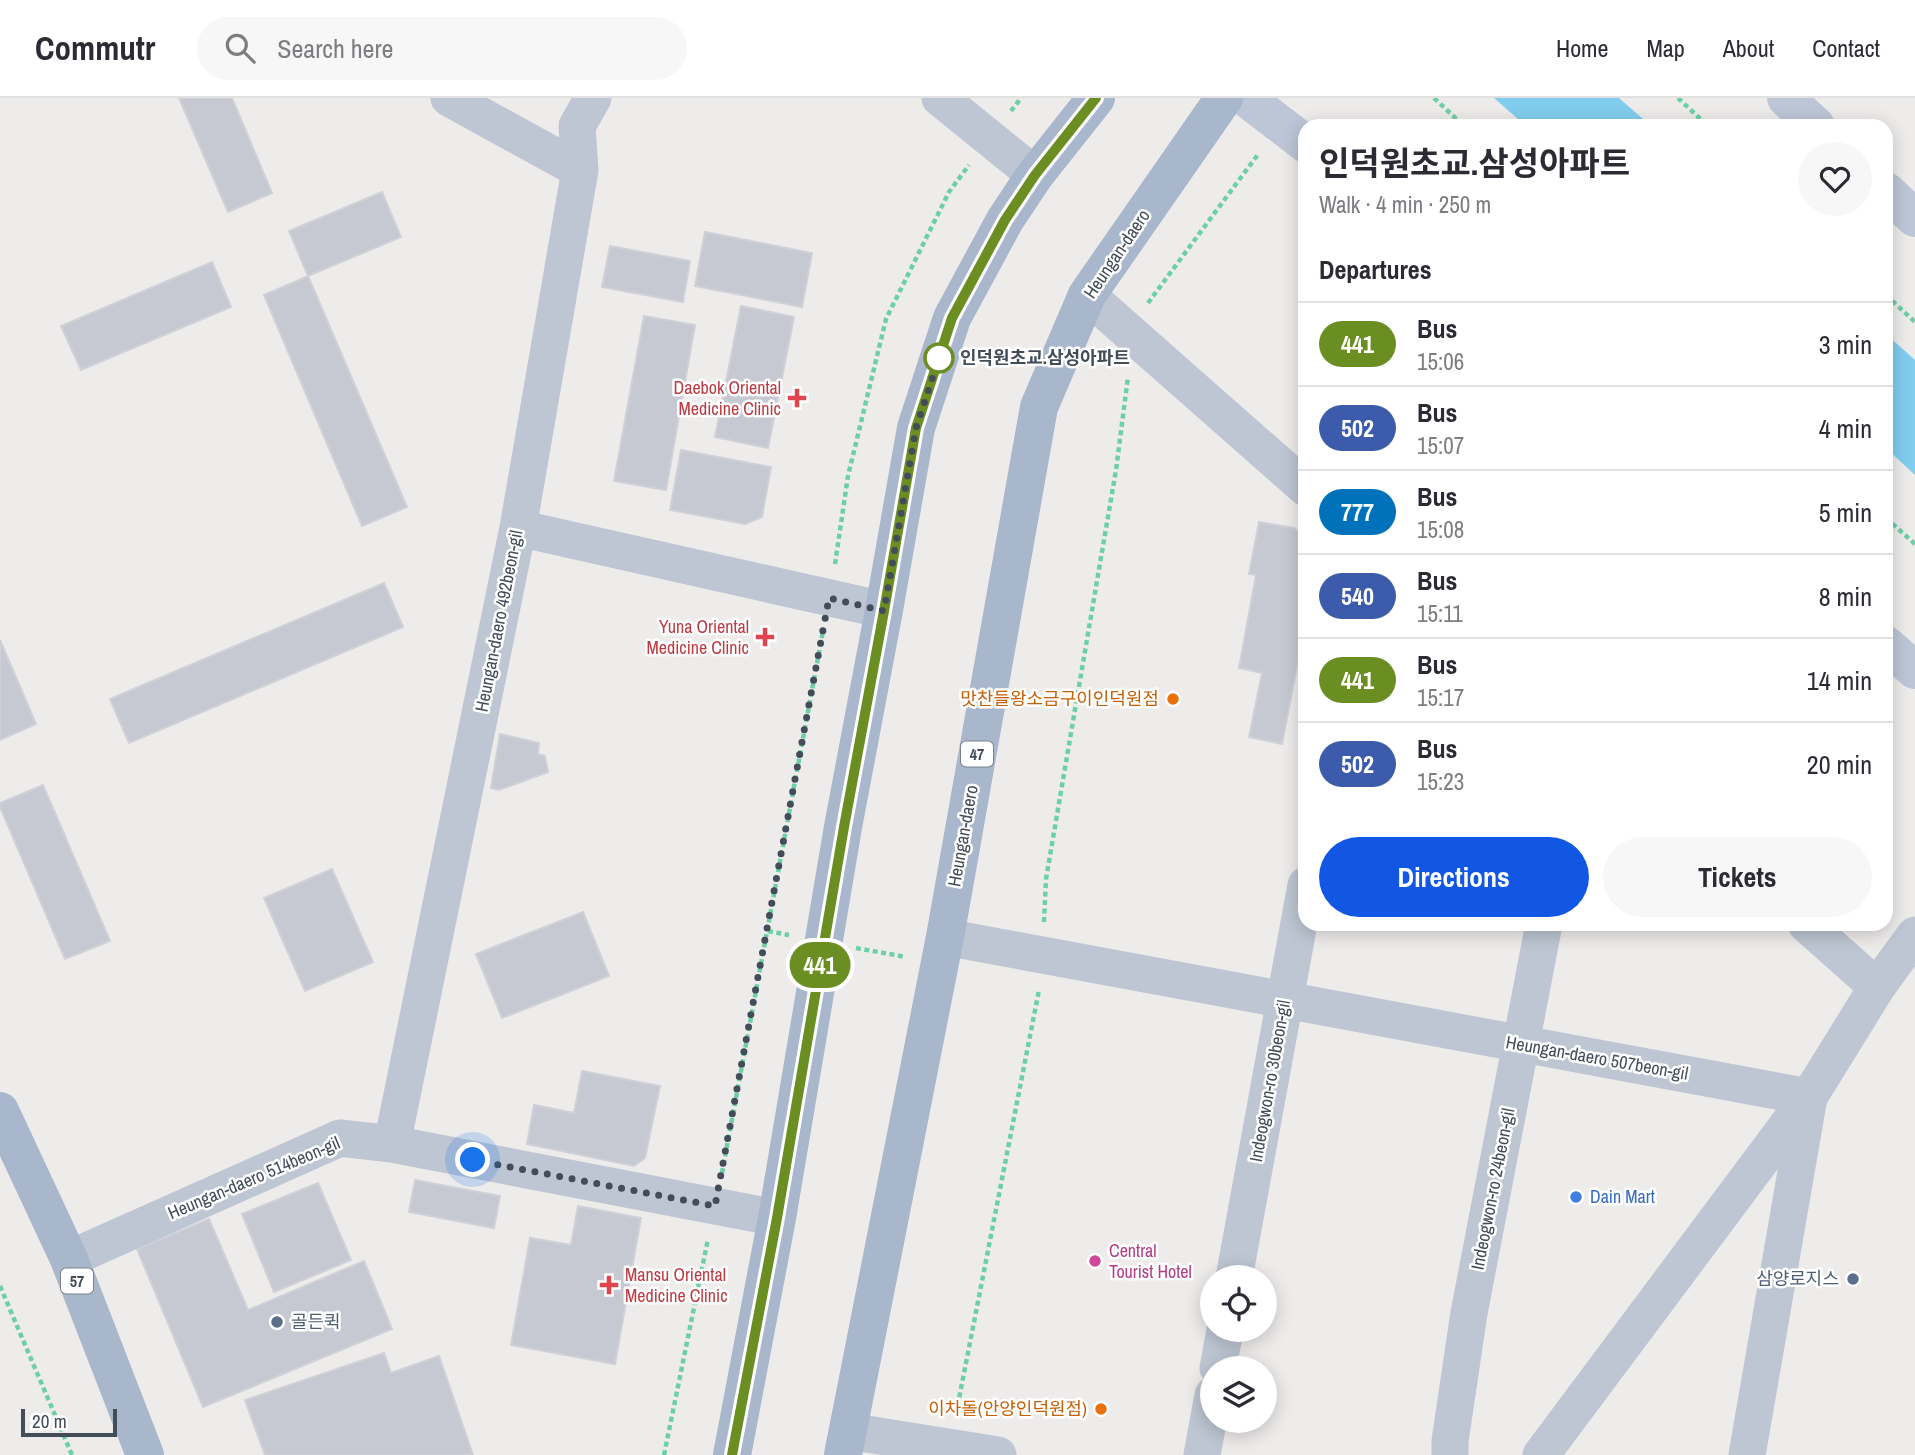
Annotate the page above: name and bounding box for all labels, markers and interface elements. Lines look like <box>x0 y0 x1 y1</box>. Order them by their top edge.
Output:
search box <box>197 17 687 80</box>
text: Commutr <box>35 26 155 70</box>
icon: search <box>221 29 259 67</box>
text: Search here <box>277 31 393 66</box>
text: Home <box>1556 32 1608 64</box>
text: Map <box>1646 32 1685 64</box>
text: About <box>1723 32 1774 64</box>
text: Contact <box>1812 32 1880 64</box>
text: 인덕원초교.삼성아파트 <box>1319 141 1630 185</box>
button: heart <box>1798 142 1872 216</box>
text: Walk · 4 min · 250 m <box>1319 189 1491 220</box>
street label: Heungan-daero <box>1078 204 1156 303</box>
text: Departures <box>1319 252 1432 287</box>
text: Bus <box>1417 311 1457 346</box>
text: 3 min <box>1819 327 1872 362</box>
text: 441 <box>1341 328 1374 360</box>
marker: 인덕원초교.삼성아파트 <box>924 343 954 373</box>
place label: 인덕원초교.삼성아파트 <box>960 345 1130 370</box>
text: 15:06 <box>1417 346 1464 377</box>
place label: Daebok Oriental Medicine Clinic <box>674 375 781 421</box>
marker: Daebok Oriental Medicine Clinic <box>787 388 807 408</box>
text: Bus <box>1417 395 1457 430</box>
text: 4 min <box>1819 411 1872 446</box>
text: 502 <box>1341 412 1374 444</box>
text: 15:07 <box>1417 430 1464 461</box>
text: Bus <box>1417 479 1457 514</box>
text: 5 min <box>1819 495 1872 530</box>
text: 777 <box>1341 496 1374 528</box>
text: 15:08 <box>1417 514 1464 545</box>
street label: Heungan-daero 492beon-gil <box>469 528 528 714</box>
text: Bus <box>1417 563 1457 598</box>
text: 8 min <box>1819 579 1872 614</box>
text: 540 <box>1341 580 1374 612</box>
text: 15:11 <box>1417 598 1463 629</box>
place label: Yuna Oriental Medicine Clinic <box>646 614 749 660</box>
marker: Yuna Oriental Medicine Clinic <box>755 627 775 647</box>
text: Bus <box>1417 647 1457 682</box>
text: 14 min <box>1807 663 1872 698</box>
text: 441 <box>1341 664 1374 696</box>
text: 15:17 <box>1417 682 1464 713</box>
place label: 맛찬들왕소금구이인덕원점 <box>960 686 1159 711</box>
marker: 맛찬들왕소금구이인덕원점 <box>1165 691 1181 707</box>
text: Bus <box>1417 731 1457 766</box>
road number: 47 <box>961 741 993 766</box>
text: 20 min <box>1807 747 1872 782</box>
text: 502 <box>1341 748 1374 780</box>
text: 15:23 <box>1417 766 1464 797</box>
street label: Heungan-daero <box>941 783 984 889</box>
button: Directions <box>1319 837 1589 917</box>
button: Tickets <box>1603 837 1872 917</box>
line badge: 441 <box>780 942 860 988</box>
text: 441 <box>804 949 836 981</box>
street label: Indeogwon-ro 30beon-gil <box>1243 998 1296 1164</box>
street label: Heungan-daero 507beon-gil <box>1504 1029 1690 1086</box>
street label: Indeogwon-ro 24beon-gil <box>1465 1106 1520 1272</box>
street label: Heungan-daero 514beon-gil <box>164 1130 344 1225</box>
your location <box>455 1142 490 1177</box>
place label: Dain Mart <box>1590 1184 1655 1209</box>
marker: Dain Mart <box>1568 1189 1584 1205</box>
place label: Central Tourist Hotel <box>1109 1238 1192 1284</box>
marker: Central Tourist Hotel <box>1087 1253 1103 1269</box>
place label: Mansu Oriental Medicine Clinic <box>625 1262 728 1308</box>
map controls <box>1200 1265 1277 1433</box>
button: locate <box>1200 1265 1277 1342</box>
place label: 삼양로지스 <box>1756 1266 1839 1291</box>
road number: 57 <box>61 1268 93 1294</box>
marker: 삼양로지스 <box>1845 1271 1861 1287</box>
marker: Mansu Oriental Medicine Clinic <box>599 1275 619 1295</box>
place label: 골든퀵 <box>291 1309 341 1334</box>
marker: 골든퀵 <box>269 1314 285 1330</box>
button: layers <box>1200 1356 1277 1433</box>
place label: 이차돌(안양인덕원점) <box>928 1396 1087 1421</box>
marker: 이차돌(안양인덕원점) <box>1093 1401 1109 1417</box>
scale bar <box>21 1406 117 1438</box>
text: 20 m <box>32 1408 67 1434</box>

